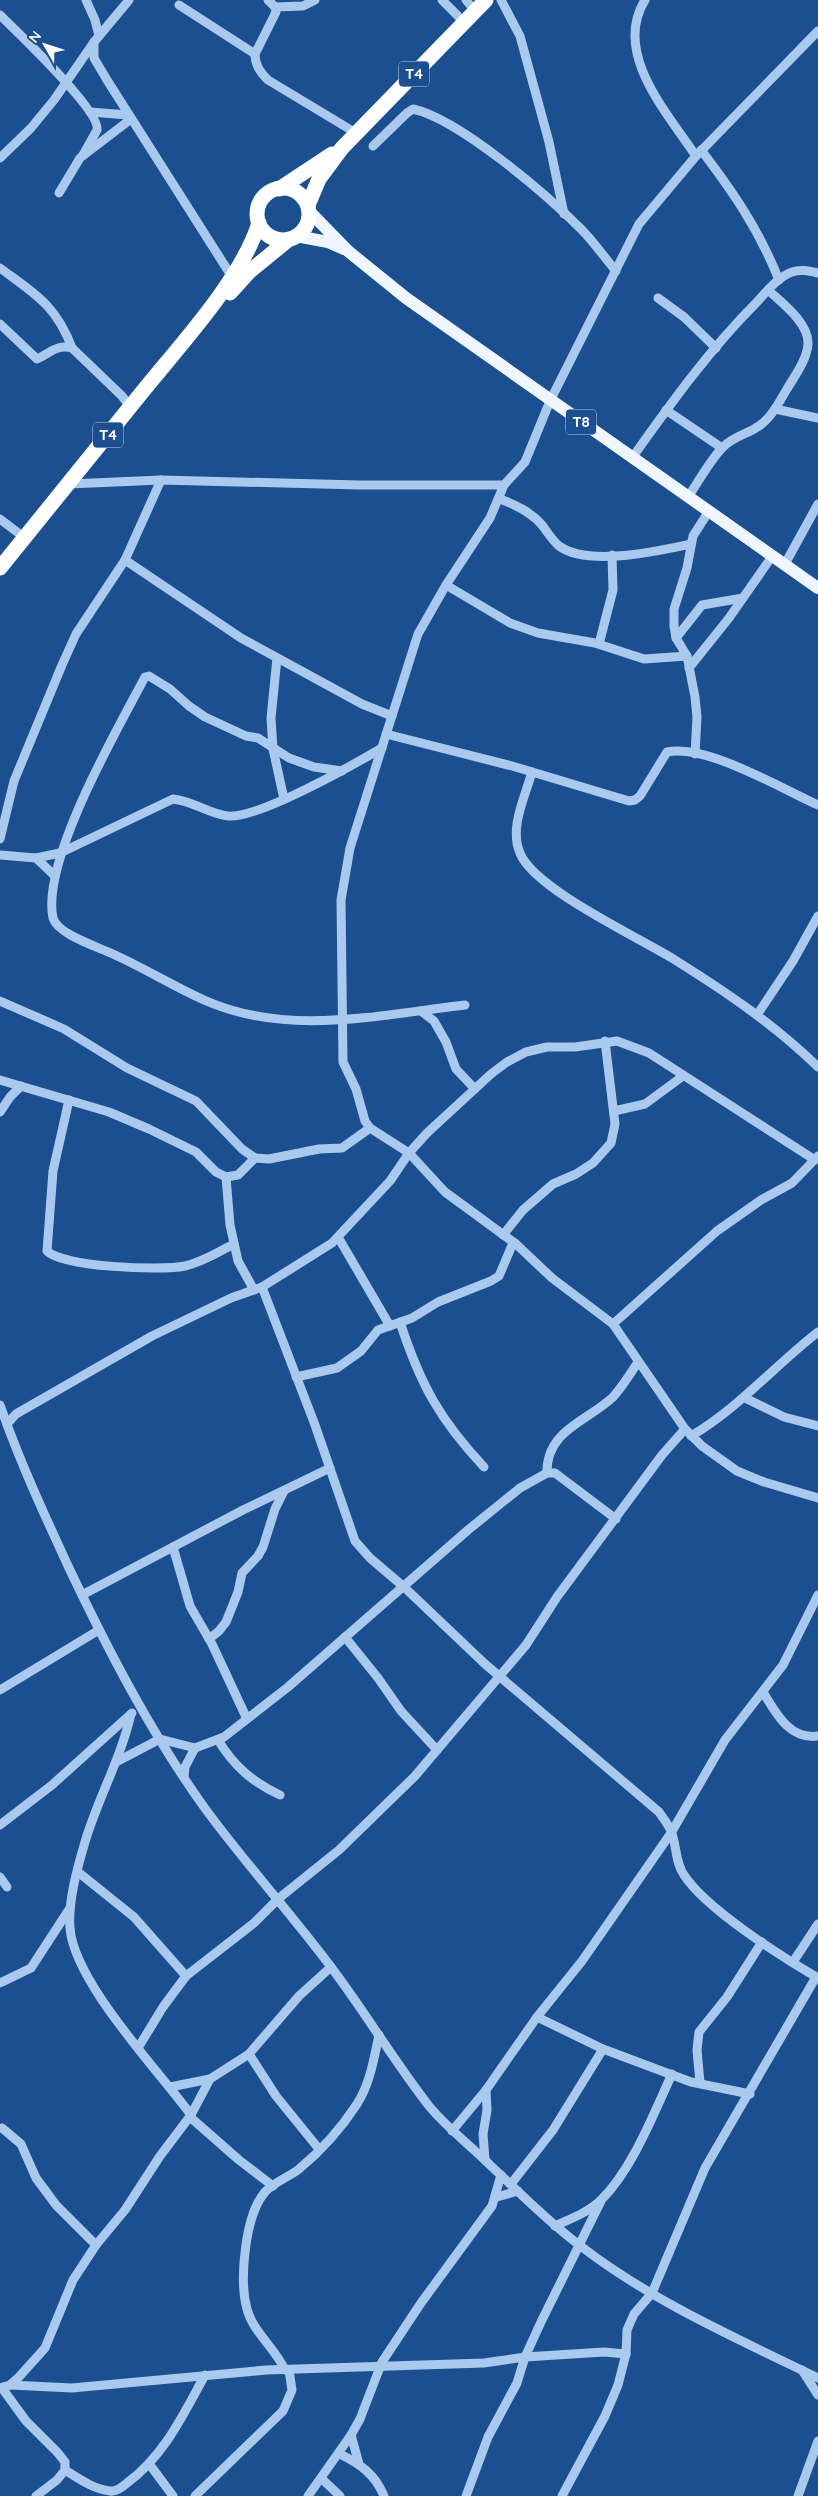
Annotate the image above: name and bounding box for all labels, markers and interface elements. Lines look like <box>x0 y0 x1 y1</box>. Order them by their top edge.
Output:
north arrow <box>20 20 70 70</box>
text: N <box>25 27 45 46</box>
road number: T4 <box>399 62 429 86</box>
road number: T8 <box>566 410 596 434</box>
road number: T4 <box>93 422 123 448</box>

